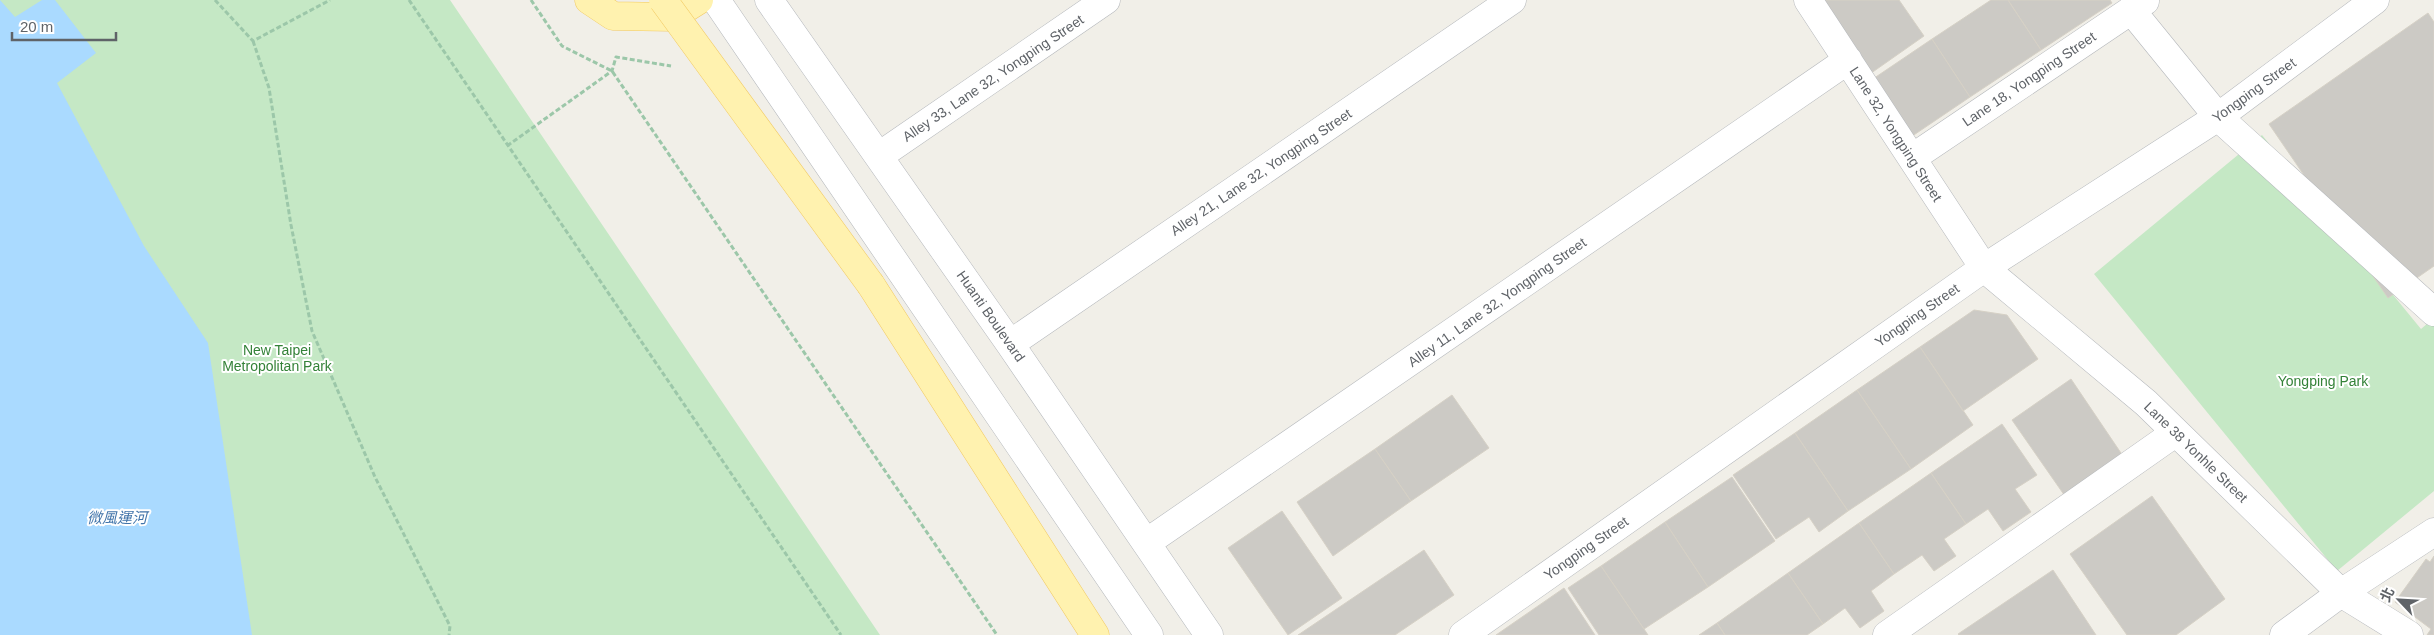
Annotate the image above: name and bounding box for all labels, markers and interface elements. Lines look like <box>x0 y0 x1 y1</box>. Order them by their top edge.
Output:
scale bar <box>12 10 116 42</box>
street label: Alley 33, Lane 32, Yongping Street <box>899 11 1087 145</box>
text: 20 m <box>20 18 53 35</box>
street label: Lane 18, Yongping Street <box>1959 28 2099 130</box>
street label: Yongping Street <box>2209 54 2299 126</box>
street label: Lane 32, Yongping Street <box>1846 64 1946 204</box>
street label: Alley 21, Lane 32, Yongping Street <box>1167 105 1355 239</box>
street label: Alley 11, Lane 32, Yongping Street <box>1405 234 1589 370</box>
street label: Huanti Boulevard <box>954 267 1028 365</box>
street label: Yongping Street <box>1872 280 1962 350</box>
park label: New Taipei Metropolitan Park <box>222 342 333 374</box>
park label: Yongping Park <box>2278 373 2369 389</box>
street label: Lane 38 Yonhle Street <box>2141 398 2251 506</box>
water label: 微風運河 <box>87 509 150 526</box>
street label: Yongping Street <box>1541 513 1631 583</box>
north arrow <box>2374 575 2424 625</box>
text: 北 <box>2377 585 2397 604</box>

